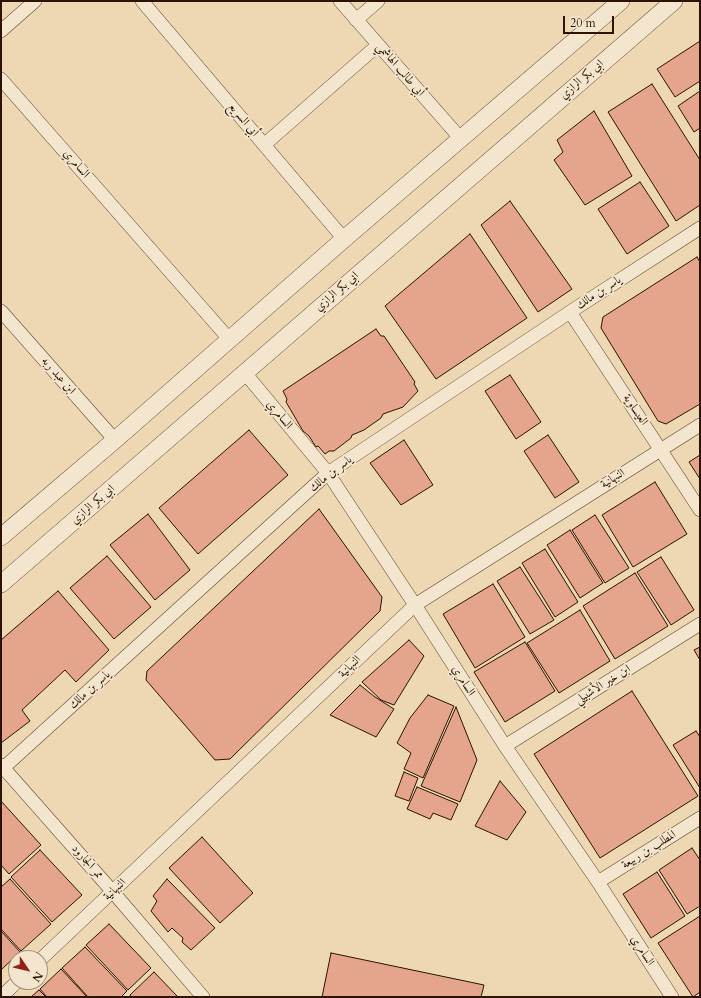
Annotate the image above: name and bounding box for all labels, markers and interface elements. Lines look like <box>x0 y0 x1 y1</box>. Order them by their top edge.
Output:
scale bar <box>565 8 616 34</box>
text: 20 m <box>570 15 596 31</box>
street label: أبي طالب الهاشمي <box>373 40 427 100</box>
street label: ابي بكر الرازي <box>557 57 607 103</box>
street label: أبي السريع <box>225 100 261 140</box>
street label: السامري <box>60 147 92 181</box>
street label: ابي بكر الرازي <box>312 269 362 315</box>
street label: ياسر بن مالك <box>574 273 624 313</box>
street label: ابن عبد ربه <box>38 354 78 398</box>
street label: العيساوية <box>619 392 651 428</box>
street label: السامري <box>263 398 295 432</box>
street label: ياسر بن مالك <box>307 453 355 495</box>
street label: النبهانية <box>598 466 628 492</box>
street label: ابي بكر الرازي <box>68 482 118 528</box>
street label: النبهانية <box>336 653 364 681</box>
street label: ابن خير الأشبيلي <box>573 662 633 708</box>
street label: السامري <box>448 663 478 699</box>
street label: ياسر بن مالك <box>66 668 114 712</box>
street label: المطلب بن ربيعة <box>619 828 679 872</box>
street label: ممر الجارود <box>68 842 106 882</box>
street label: النبهانية <box>101 876 129 904</box>
street label: السامري <box>627 933 657 969</box>
north arrow <box>8 950 48 990</box>
text: N <box>29 968 46 985</box>

